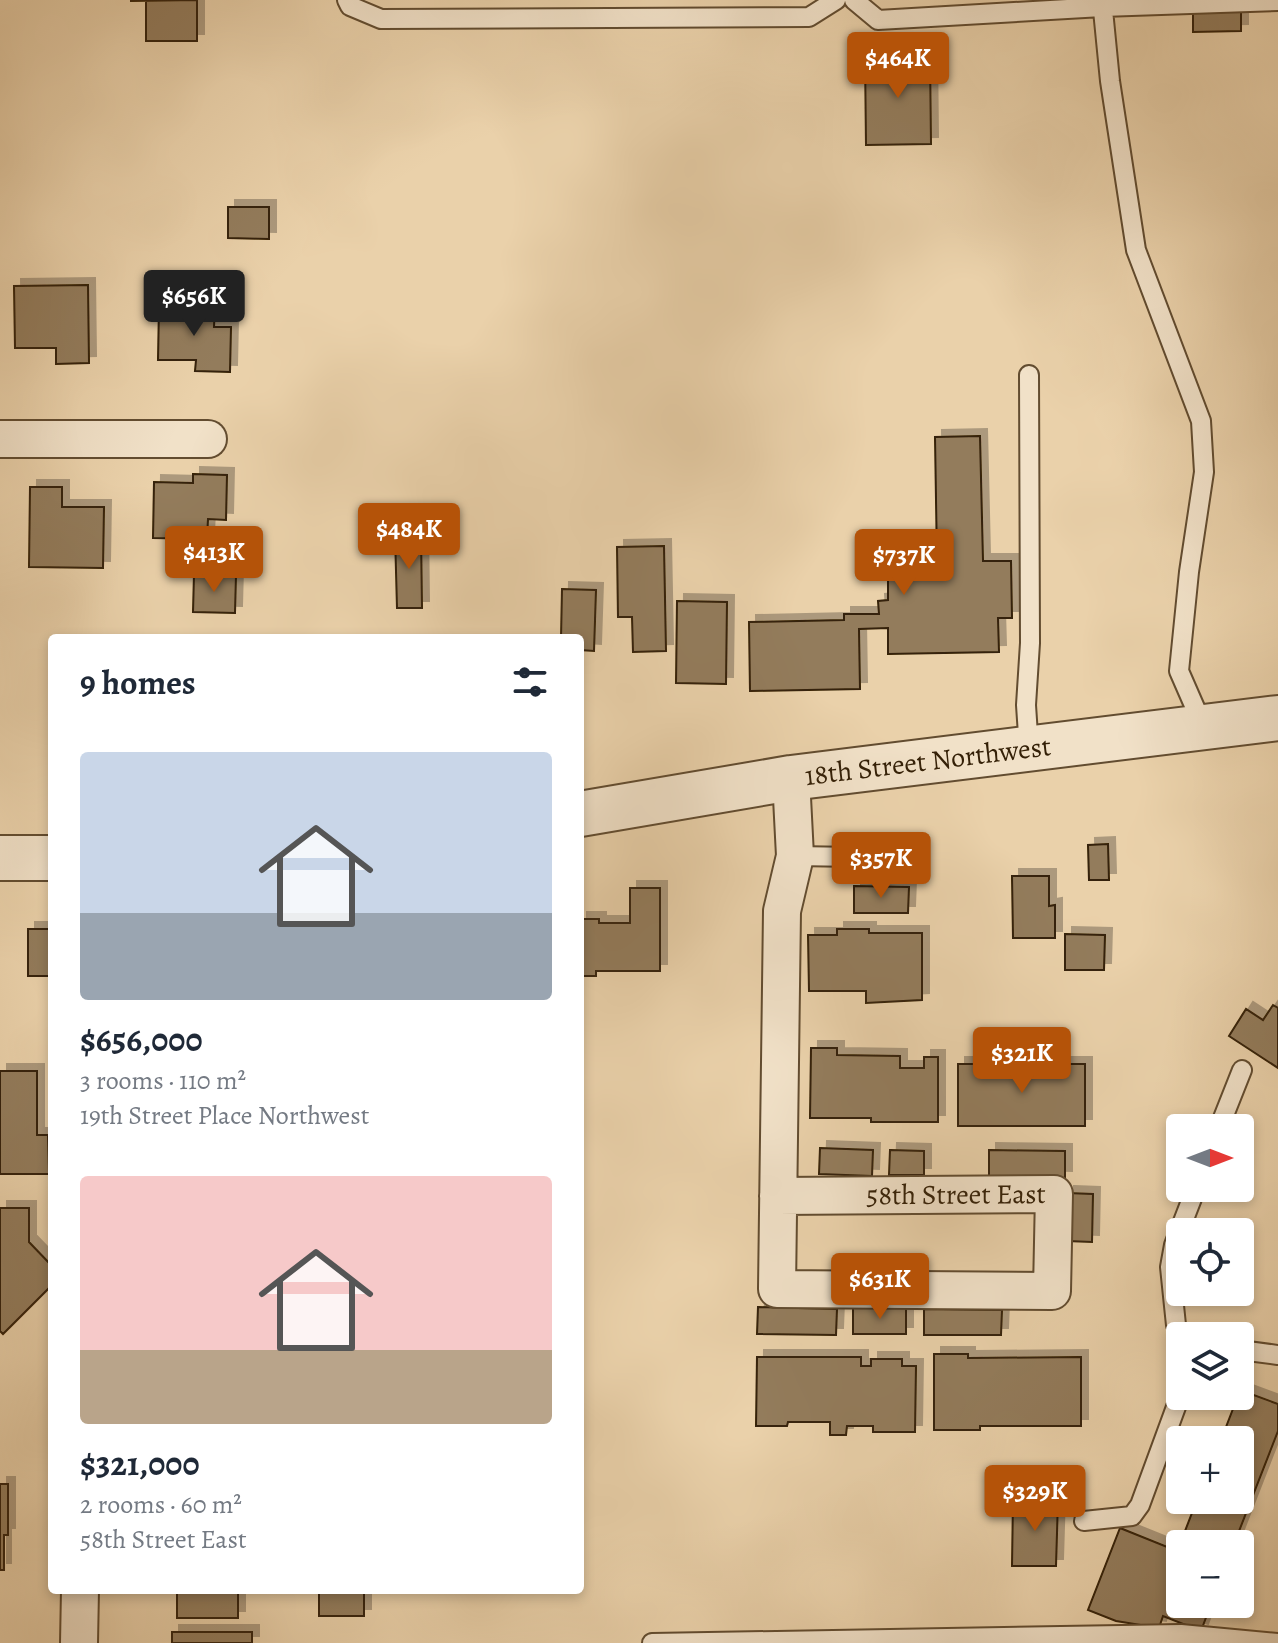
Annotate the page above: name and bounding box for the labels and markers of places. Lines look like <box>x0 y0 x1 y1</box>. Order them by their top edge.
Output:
pin: $464K <box>842 32 954 100</box>
pin: $656K <box>138 270 250 338</box>
pin: $484K <box>353 503 465 571</box>
pin: $413K <box>158 526 270 594</box>
pin: $737K <box>848 529 960 597</box>
pin: $357K <box>825 832 937 900</box>
pin: $321K <box>966 1027 1078 1095</box>
pin: $631K <box>824 1253 936 1321</box>
pin: $329K <box>979 1465 1091 1533</box>

